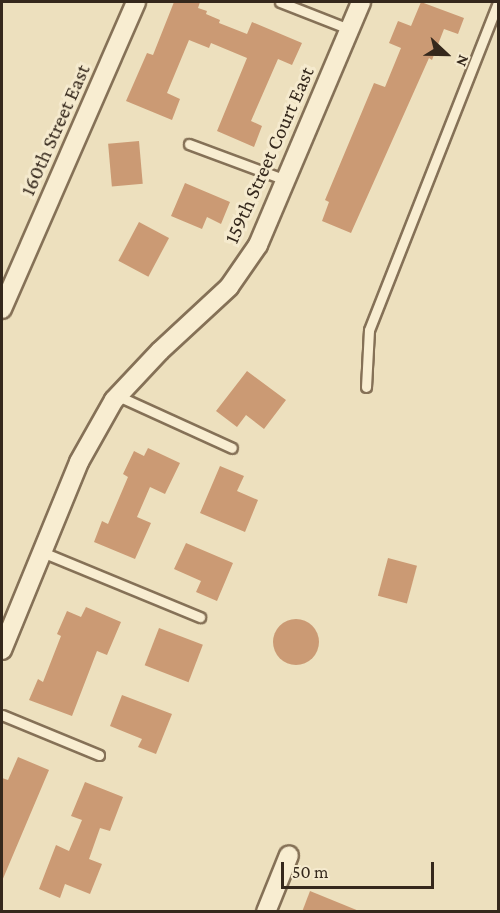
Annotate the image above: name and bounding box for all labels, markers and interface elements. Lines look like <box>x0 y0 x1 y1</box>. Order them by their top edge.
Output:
north arrow <box>416 24 476 84</box>
text: N <box>453 53 473 69</box>
street label: 160th Street East <box>15 60 95 200</box>
street label: 159th Street Court East <box>219 63 319 247</box>
scale bar <box>284 850 437 888</box>
text: 50 m <box>292 862 329 882</box>

